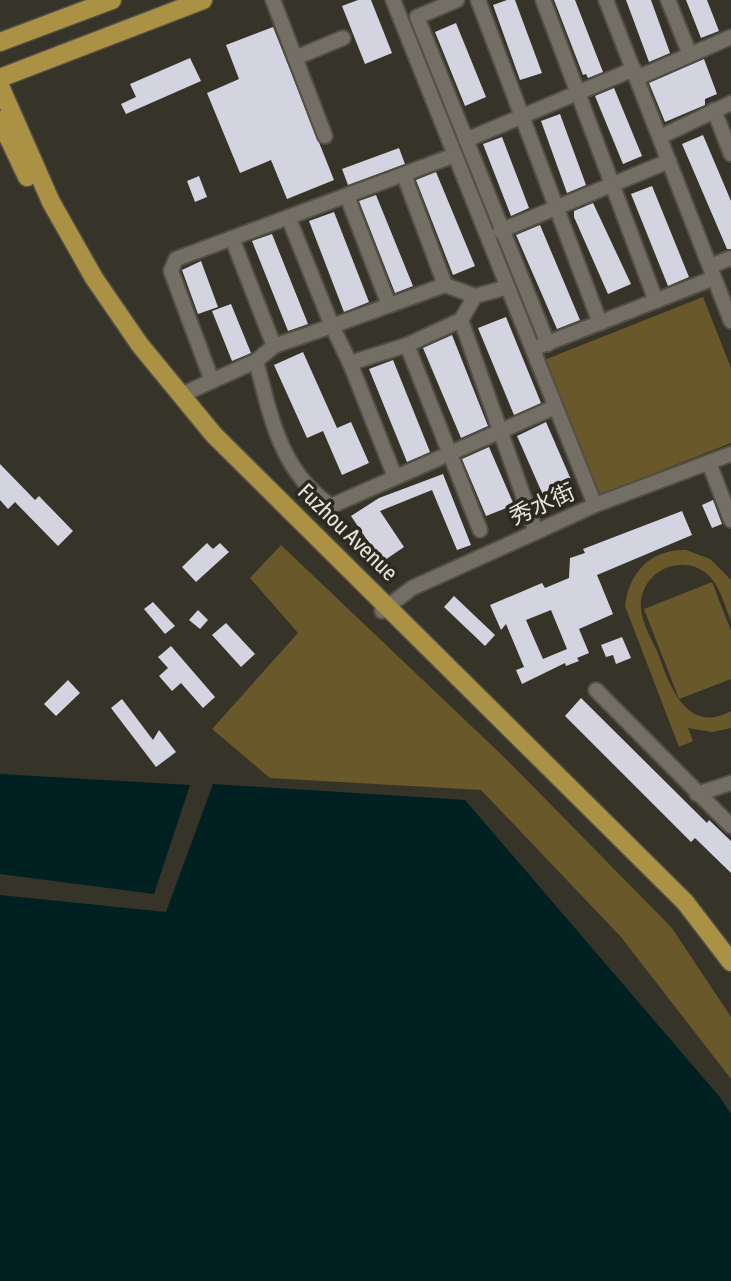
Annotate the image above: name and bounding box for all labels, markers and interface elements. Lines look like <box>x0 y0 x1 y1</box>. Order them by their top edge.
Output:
street label: Fuzhou Avenue <box>293 478 403 586</box>
street label: 秀水街 <box>505 478 579 530</box>

